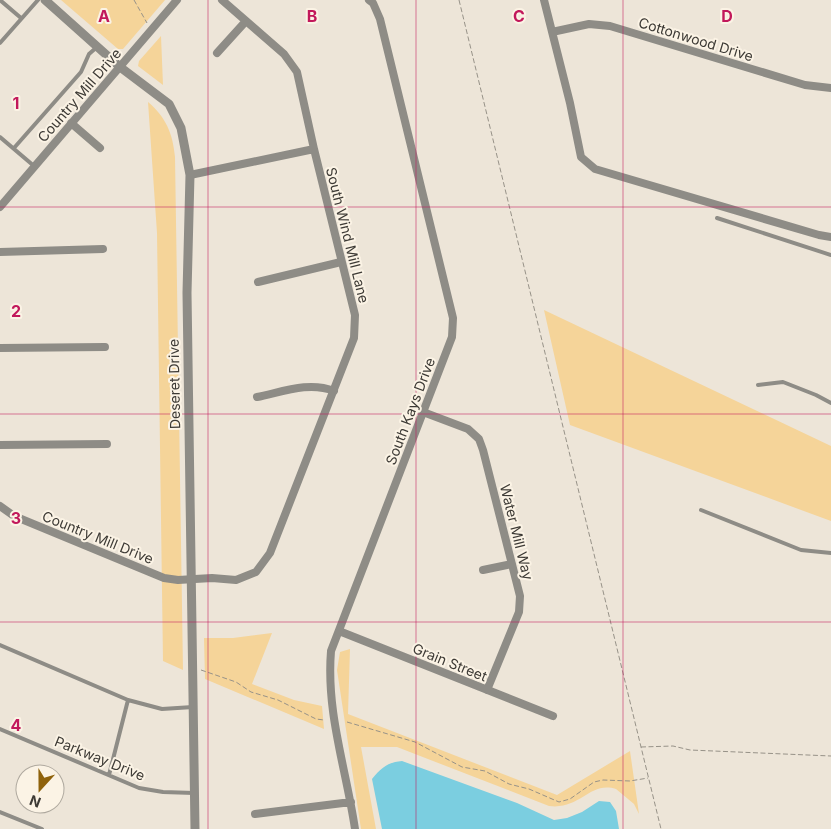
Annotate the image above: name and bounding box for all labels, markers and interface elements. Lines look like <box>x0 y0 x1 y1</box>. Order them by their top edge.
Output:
text: A <box>98 6 110 26</box>
text: B <box>307 6 317 26</box>
text: C <box>513 6 525 26</box>
street label: Cottonwood Drive <box>637 14 755 64</box>
street label: Country Mill Drive <box>34 45 124 145</box>
text: 1 <box>13 93 19 113</box>
street label: South Wind Mill Lane <box>323 165 373 305</box>
text: 2 <box>11 301 21 321</box>
street label: Deseret Drive <box>165 339 183 429</box>
street label: South Kays Drive <box>382 355 438 467</box>
street label: Water Mill Way <box>497 482 537 582</box>
street label: Country Mill Drive <box>40 507 156 567</box>
text: 3 <box>11 508 21 528</box>
street label: Grain Street <box>410 639 490 685</box>
text: 4 <box>11 715 22 735</box>
street label: Parkway Drive <box>52 732 148 784</box>
north arrow <box>15 764 65 814</box>
text: N <box>27 792 43 811</box>

